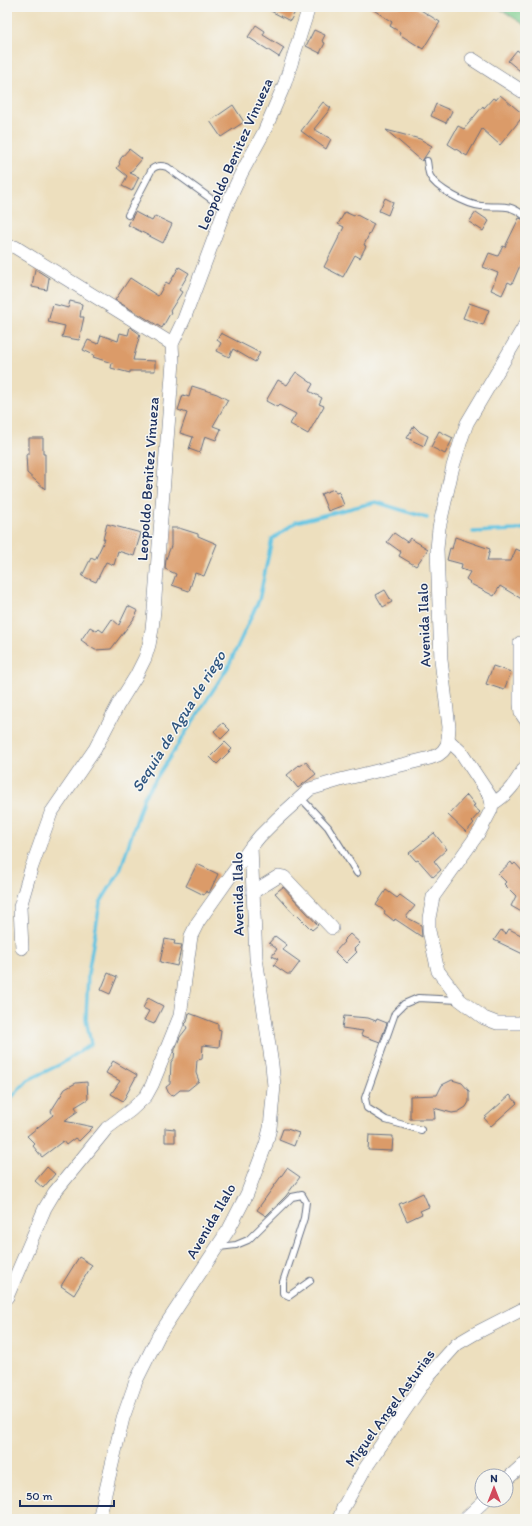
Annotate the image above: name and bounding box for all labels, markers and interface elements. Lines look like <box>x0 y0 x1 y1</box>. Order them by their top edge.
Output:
street label: Leopoldo Benitez Vinueza <box>193 75 277 233</box>
street label: Leopoldo Benitez Vinueza <box>133 396 163 562</box>
street label: Avenida Ilalo <box>414 583 434 667</box>
water label: Sequia de Agua de riego <box>127 647 230 795</box>
street label: Avenida Ilalo <box>228 852 248 936</box>
street label: Avenida Ilalo <box>182 1180 240 1262</box>
street label: Miguel Angel Asturias <box>341 1345 439 1470</box>
north arrow <box>474 1468 514 1508</box>
text: N <box>490 1472 498 1485</box>
scale bar <box>20 1482 114 1508</box>
text: 50 m <box>26 1489 52 1503</box>

